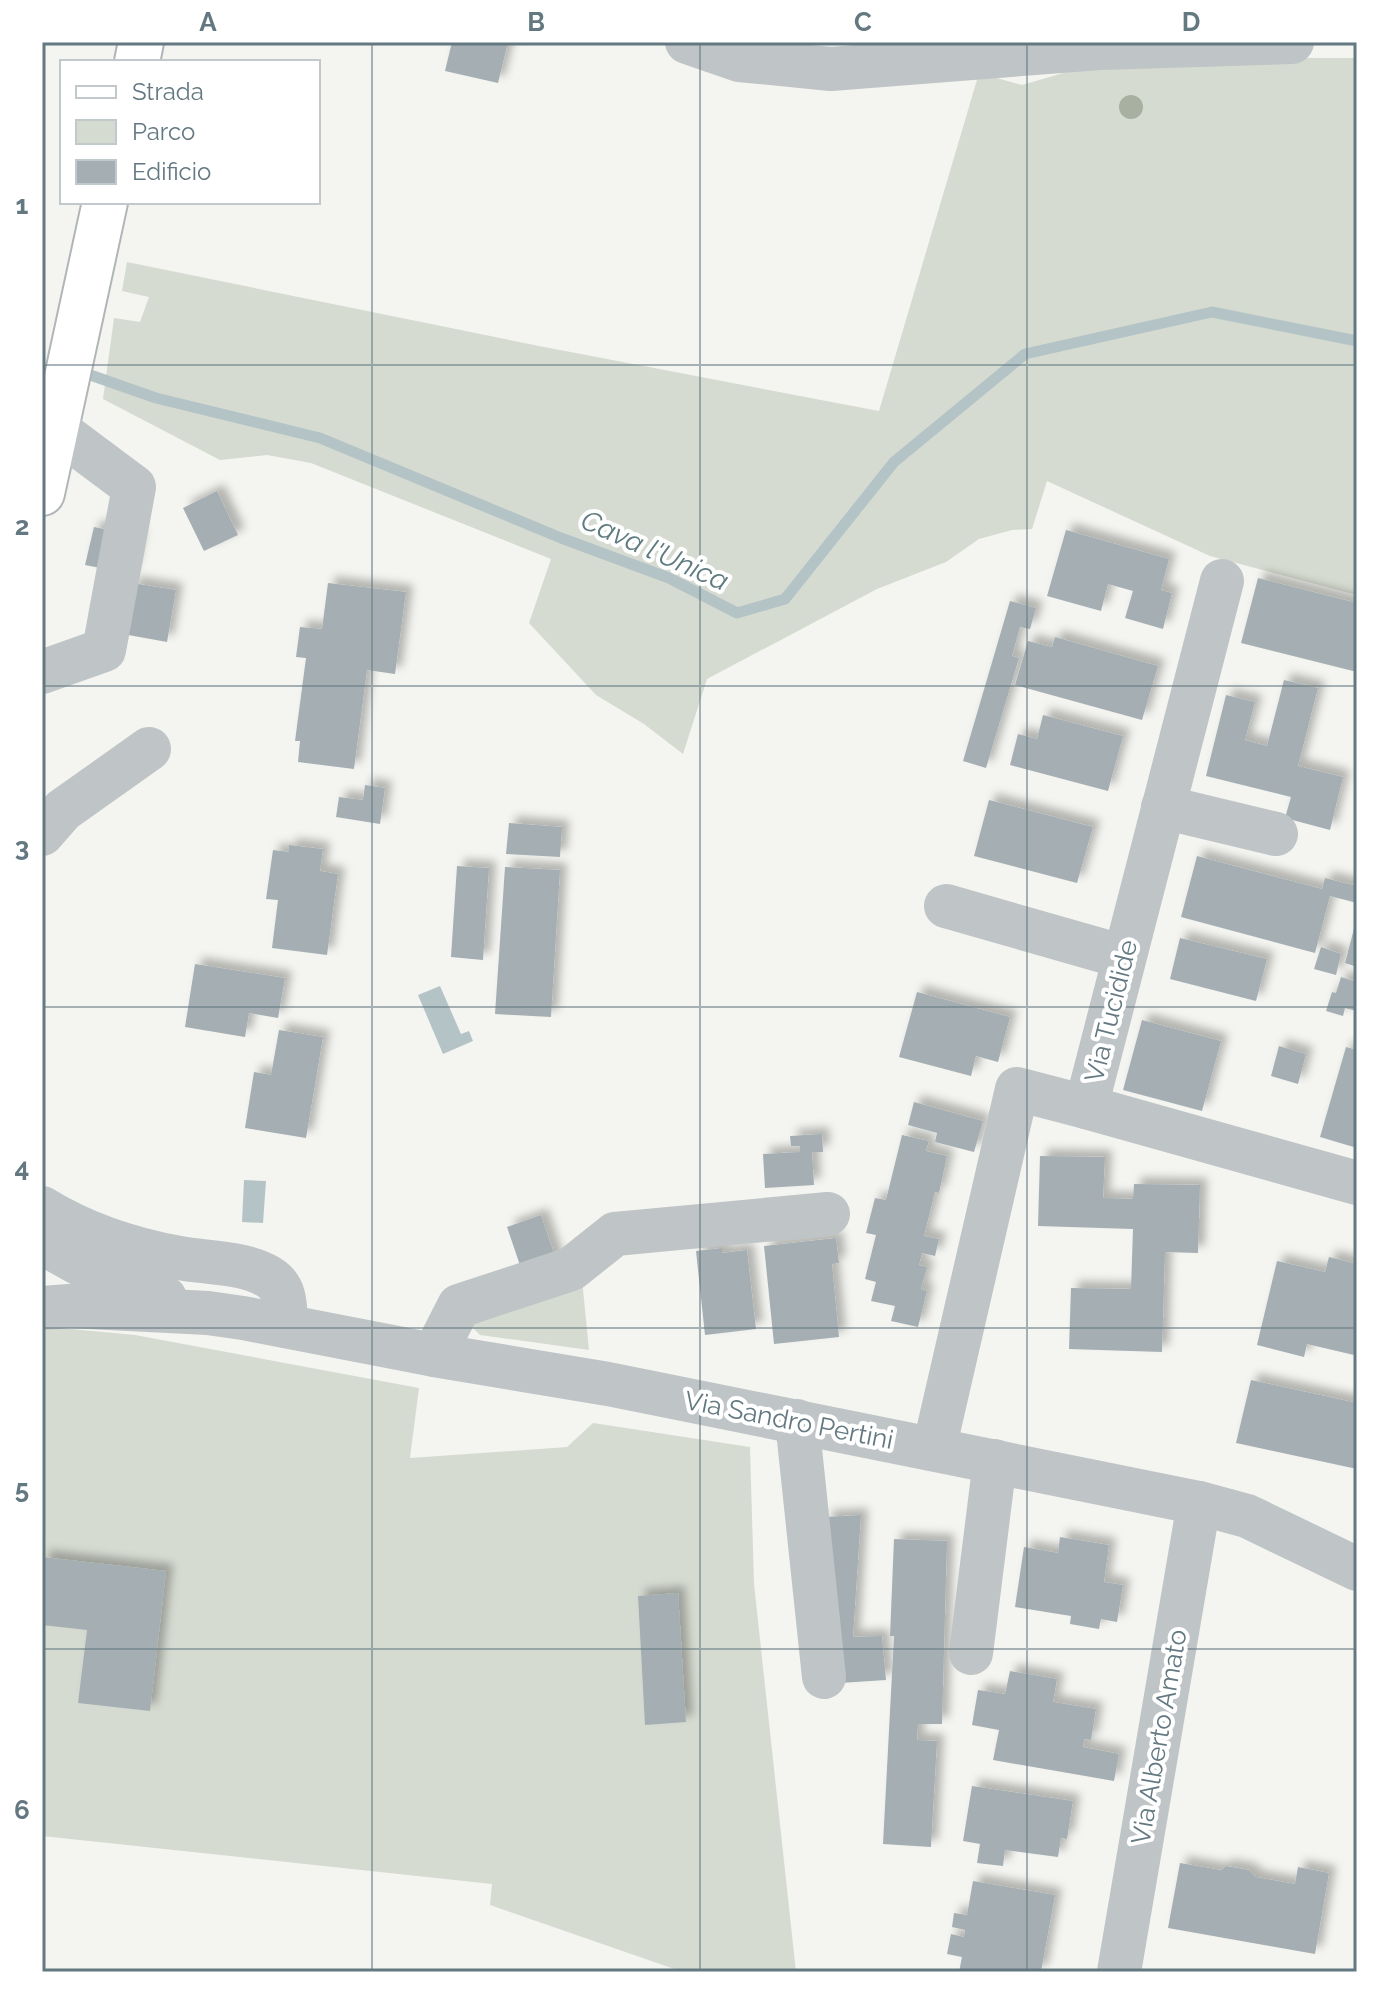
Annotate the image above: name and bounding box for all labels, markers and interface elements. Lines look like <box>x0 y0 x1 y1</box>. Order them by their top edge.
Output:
text: A <box>199 7 217 37</box>
text: B <box>527 7 545 37</box>
text: C <box>854 7 872 37</box>
text: D <box>1182 7 1200 37</box>
legend <box>60 60 320 204</box>
text: Strada <box>132 77 204 106</box>
text: Parco <box>132 117 195 146</box>
text: Edificio <box>132 157 211 186</box>
text: 1 <box>16 190 29 220</box>
water label: Cava l'Unica <box>576 503 734 598</box>
text: 2 <box>15 511 29 541</box>
text: 3 <box>15 832 29 862</box>
street label: Via Tucidide <box>1079 937 1143 1085</box>
text: 4 <box>15 1153 29 1183</box>
street label: Via Sandro Pertini <box>682 1385 896 1455</box>
text: 5 <box>15 1474 29 1504</box>
street label: Via Alberto Amato <box>1125 1627 1193 1847</box>
text: 6 <box>14 1795 30 1825</box>

